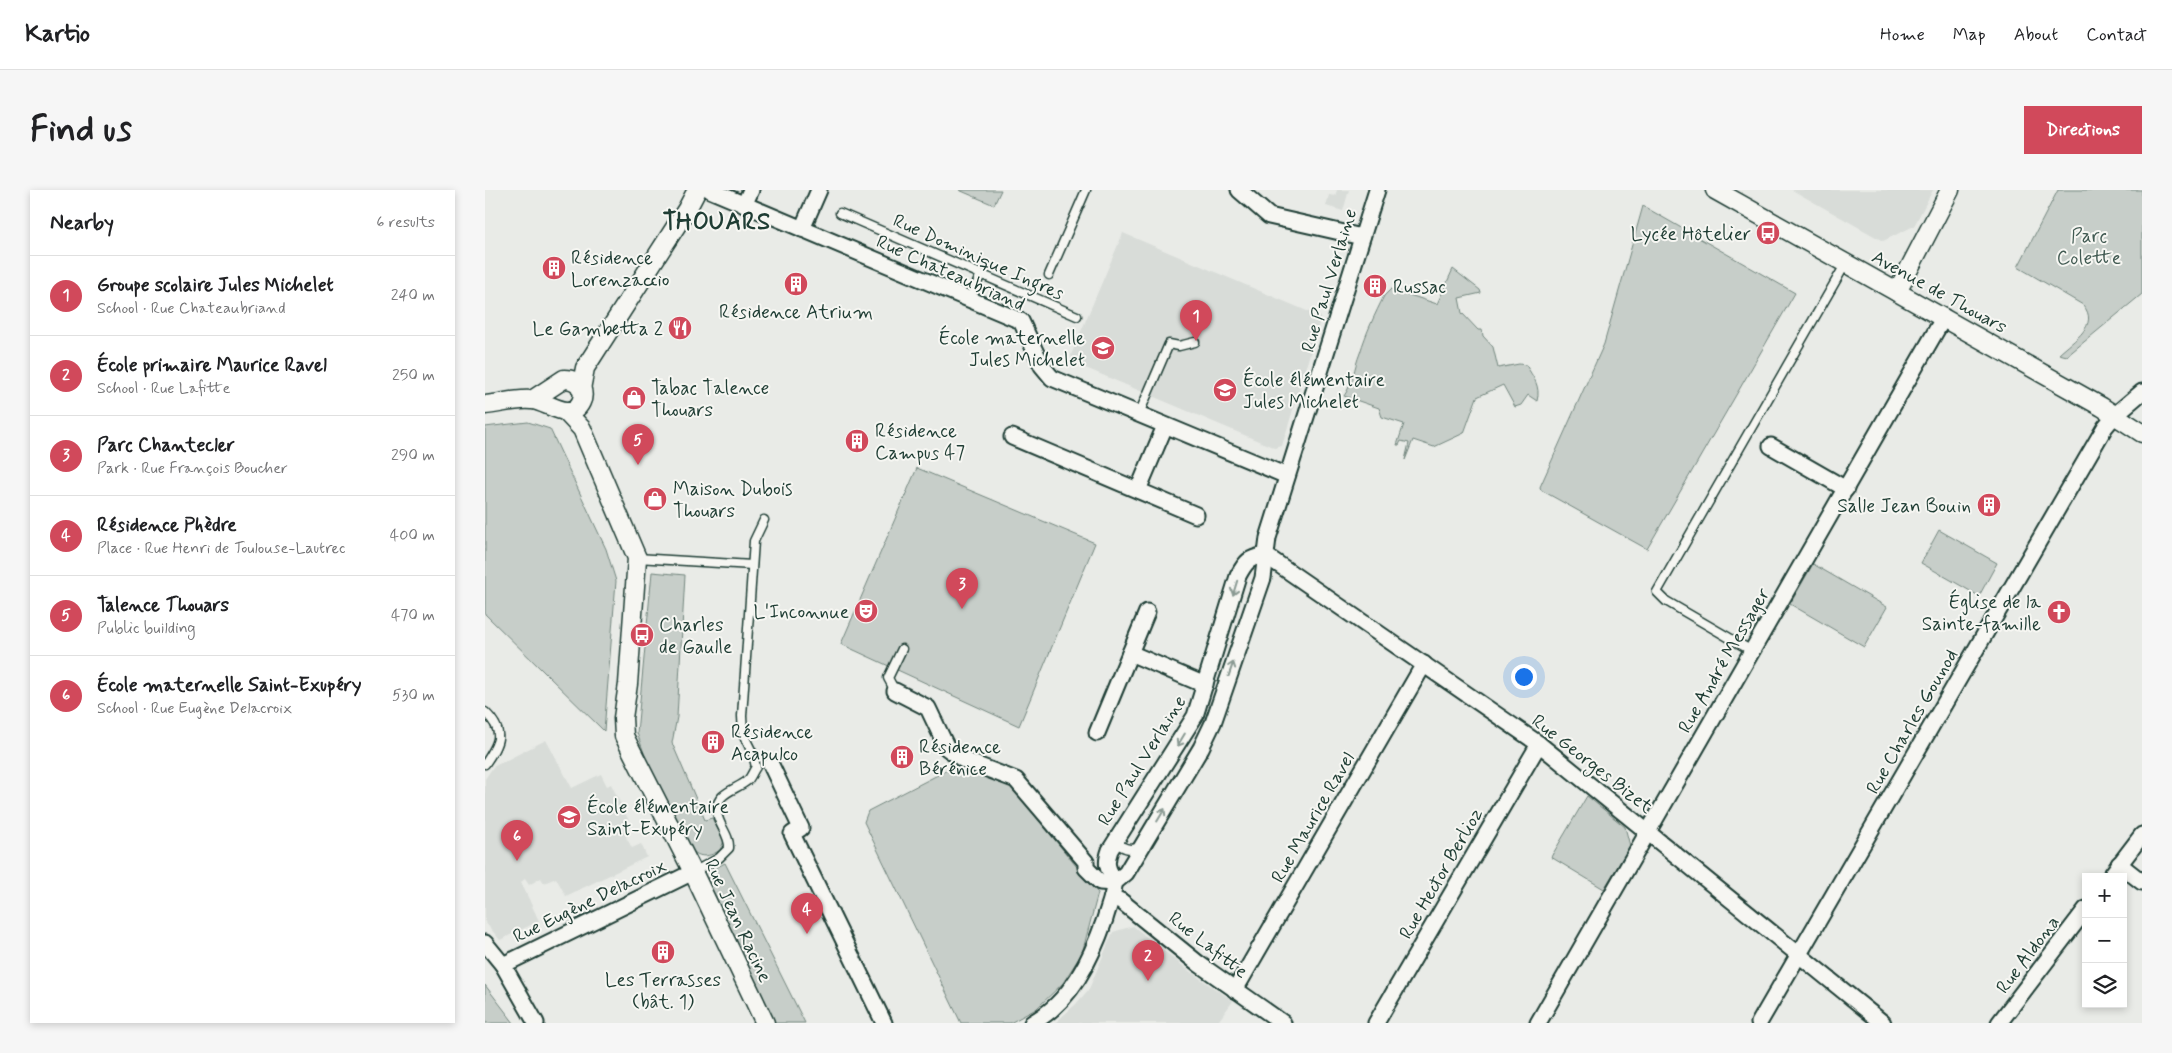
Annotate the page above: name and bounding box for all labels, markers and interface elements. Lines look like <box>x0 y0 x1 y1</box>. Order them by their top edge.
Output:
text: Kartio <box>25 19 90 50</box>
text: Home <box>1880 23 1925 47</box>
text: Map <box>1953 23 1986 47</box>
text: About <box>2014 23 2058 47</box>
text: Contact <box>2086 23 2147 47</box>
button: Directions <box>2024 106 2142 154</box>
text: Find us <box>30 107 132 153</box>
street label: Rue Paul Verlaine <box>1296 205 1363 355</box>
district label: THOUARS <box>663 207 771 238</box>
street label: Rue Dominique Ingres <box>888 208 1068 309</box>
text: Nearby <box>50 209 114 237</box>
text: 6 results <box>376 212 435 233</box>
bus stop icon: Lycée Hôtelier <box>1755 220 1781 246</box>
place label: Lycée Hôtelier <box>1631 222 1751 247</box>
park label: Parc Colette <box>2057 224 2121 271</box>
street label: Rue Chateaubriand <box>872 229 1029 317</box>
street label: Avenue de Thouars <box>1867 245 2011 340</box>
place label: Résidence Lorenzaccio <box>571 246 670 293</box>
building icon: Résidence Lorenzaccio <box>541 255 567 281</box>
building icon: Résidence Atrium <box>783 271 809 297</box>
text: Groupe scolaire Jules Michelet <box>97 273 334 298</box>
building icon: Russac <box>1362 273 1388 299</box>
place label: Russac <box>1393 275 1446 300</box>
text: 1 <box>62 285 70 306</box>
text: 240 m <box>391 285 435 306</box>
text: School · Rue Chateaubriand <box>97 298 286 319</box>
place label: Résidence Atrium <box>719 300 873 325</box>
pin: 1 <box>1180 300 1212 341</box>
restaurant icon: Le Gambetta 2 <box>667 315 693 341</box>
place label: Le Gambetta 2 <box>533 317 663 342</box>
place label: École maternelle Jules Michelet <box>939 325 1085 373</box>
school or university icon: École maternelle Jules Michelet <box>1090 335 1116 361</box>
text: École primaire Maurice Ravel <box>97 353 327 378</box>
text: 2 <box>62 365 70 386</box>
text: 250 m <box>392 365 435 386</box>
place label: École élémentaire Jules Michelet <box>1243 367 1385 415</box>
place label: Tabac Talence Thouars <box>651 376 769 423</box>
school or university icon: École élémentaire Jules Michelet <box>1212 377 1238 403</box>
text: School · Rue Lafitte <box>97 378 231 399</box>
shop icon: Tabac Talence Thouars <box>621 385 647 411</box>
place label: Résidence Campus 47 <box>875 419 965 466</box>
pin: 5 <box>622 424 654 465</box>
building icon: Résidence Campus 47 <box>844 428 870 454</box>
text: Parc Chantecler <box>97 433 235 458</box>
text: 3 <box>62 445 70 466</box>
text: 290 m <box>391 445 435 466</box>
text: Park · Rue François Boucher <box>97 458 288 479</box>
place label: Maison Dubois Thouars <box>673 477 793 524</box>
shop icon: Maison Dubois Thouars <box>642 486 668 512</box>
building icon: Salle Jean Bouin <box>1976 492 2002 518</box>
place label: Salle Jean Bouin <box>1837 494 1971 519</box>
text: Résidence Phèdre <box>97 513 237 538</box>
text: 4 <box>61 525 71 546</box>
text: 400 m <box>390 525 435 546</box>
text: Place · Rue Henri de Toulouse-Lautrec <box>97 538 346 559</box>
pin: 3 <box>946 568 978 609</box>
one-way arrow <box>1229 579 1239 595</box>
street label: Rue André Messager <box>1673 584 1777 738</box>
place label: Église de la Sainte-famille <box>1922 589 2042 637</box>
text: Talence Thouars <box>97 593 229 618</box>
theatre icon: L'Inconnue <box>853 598 879 624</box>
church icon: Église de la Sainte-famille <box>2046 599 2072 625</box>
place label: L'Inconnue <box>753 600 849 625</box>
text: 5 <box>61 605 71 626</box>
text: 470 m <box>391 605 435 626</box>
place label: Charles de Gaulle <box>659 613 732 660</box>
text: Public building <box>97 618 196 639</box>
bus stop icon: Charles de Gaulle <box>629 622 655 648</box>
street label: Rue Charles Gounod <box>1861 645 1964 799</box>
one-way arrow <box>1227 661 1237 677</box>
your location <box>1511 664 1537 690</box>
text: École maternelle Saint-Exupéry <box>97 673 361 698</box>
text: 6 <box>62 685 70 706</box>
text: 530 m <box>392 685 435 706</box>
street label: Rue Paul Verlaine <box>1092 691 1192 831</box>
text: School · Rue Eugène Delacroix <box>97 698 292 719</box>
street label: Rue Georges Bizet <box>1525 709 1658 821</box>
place label: Résidence Acapulco <box>731 720 813 767</box>
building icon: Résidence Acapulco <box>700 729 726 755</box>
one-way arrow <box>1175 733 1185 747</box>
place label: Résidence Bérénice <box>919 735 1001 782</box>
building icon: Résidence Bérénice <box>889 744 915 770</box>
street label: Rue Maurice Ravel <box>1266 748 1361 888</box>
place label: École élémentaire Saint-Exupéry <box>587 794 729 842</box>
school or university icon: École élémentaire Saint-Exupéry <box>556 804 582 830</box>
street label: Rue Hector Berlioz <box>1394 804 1489 944</box>
one-way arrow <box>1156 808 1166 822</box>
pin: 6 <box>501 820 533 861</box>
street label: Rue Eugène Delacroix <box>509 853 671 950</box>
street label: Rue Jean Racine <box>698 855 777 986</box>
map controls <box>2082 873 2127 1008</box>
button: + <box>2082 873 2127 918</box>
pin: 4 <box>791 893 823 934</box>
street label: Rue Lafitte <box>1163 906 1253 984</box>
street label: Rue Aldona <box>1991 911 2066 999</box>
button: − <box>2082 918 2127 963</box>
building icon: Les Terrasses (bât. 1) <box>650 939 676 965</box>
pin: 2 <box>1132 940 1164 981</box>
button: layers <box>2082 963 2127 1008</box>
place label: Les Terrasses (bât. 1) <box>605 968 721 1015</box>

